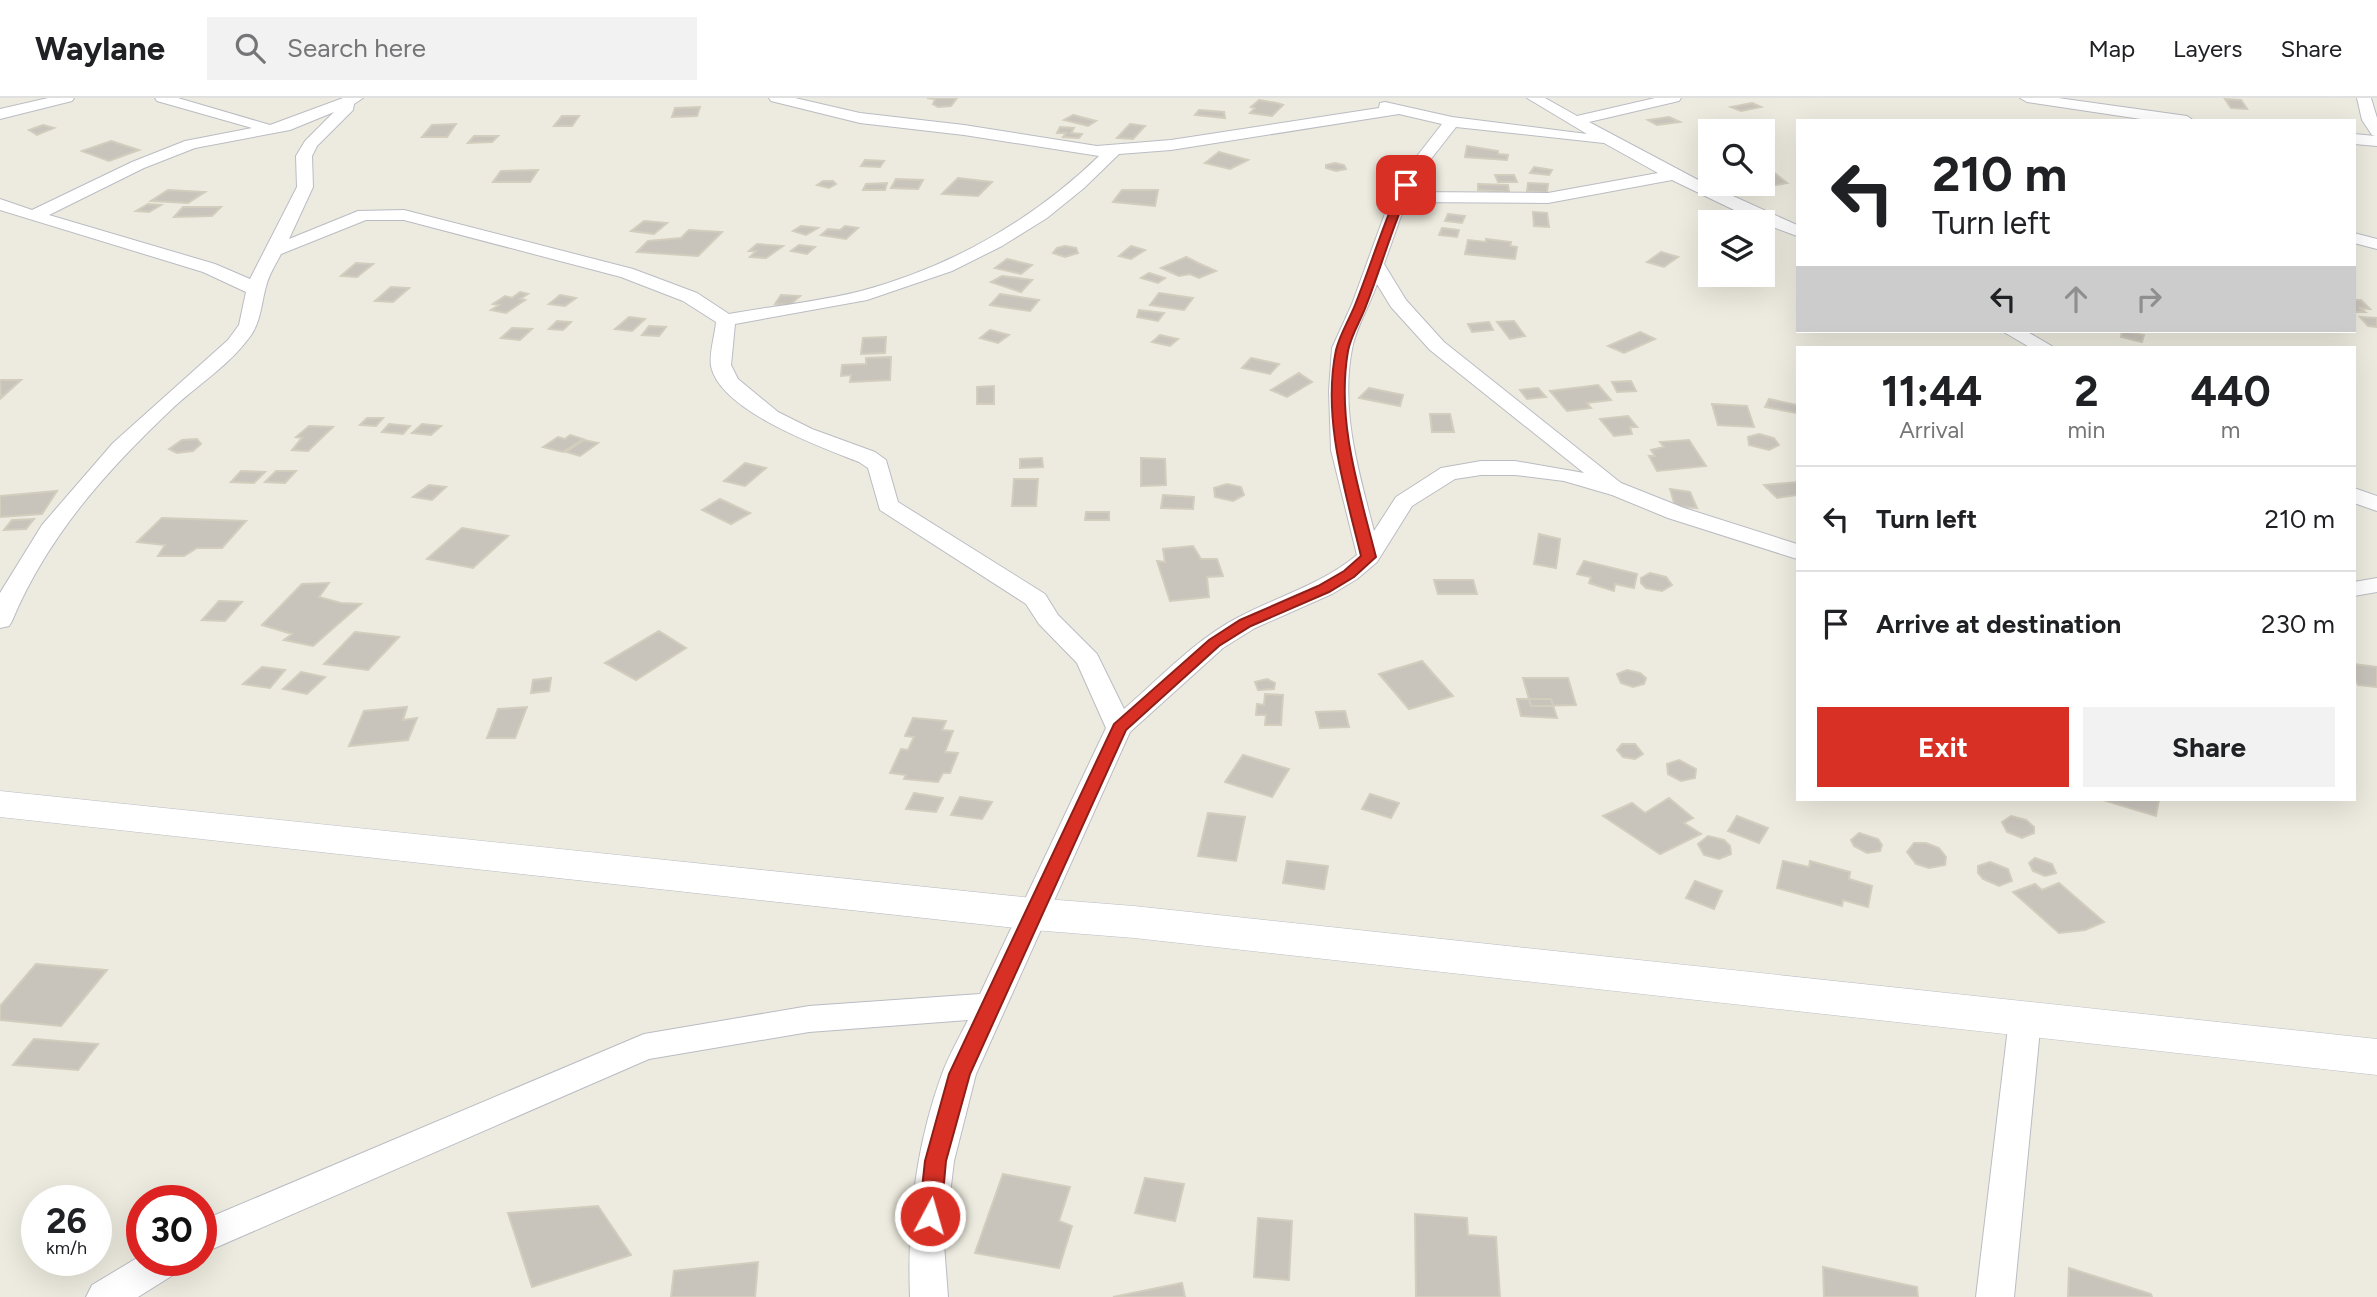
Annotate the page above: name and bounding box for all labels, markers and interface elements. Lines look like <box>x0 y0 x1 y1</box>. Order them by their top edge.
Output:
search box <box>207 17 697 80</box>
text: Waylane <box>35 29 165 68</box>
icon: search <box>231 29 269 67</box>
text: Search here <box>287 32 426 64</box>
text: Map <box>2088 34 2135 63</box>
text: Layers <box>2173 34 2242 63</box>
text: Share <box>2280 34 2342 63</box>
map controls <box>1698 119 1775 287</box>
button: search <box>1698 119 1775 196</box>
text: 210 m <box>1932 144 2067 203</box>
icon: left <box>1817 147 1908 238</box>
pin <box>1376 155 1436 215</box>
icon: arrive <box>1387 166 1425 204</box>
text: Turn left <box>1932 204 2051 242</box>
button: layers <box>1698 210 1775 287</box>
icon: left <box>1984 280 2022 318</box>
icon: ahead <box>2057 280 2095 318</box>
icon: right <box>2130 280 2168 318</box>
text: 11:44 <box>1881 366 1982 417</box>
text: 2 <box>2074 366 2099 417</box>
text: 440 <box>2190 366 2271 417</box>
text: Arrival <box>1899 416 1964 444</box>
text: min <box>2068 416 2105 444</box>
text: m <box>2221 416 2240 444</box>
icon: left <box>1817 500 1855 538</box>
text: Turn left <box>1876 503 1977 535</box>
text: 210 m <box>2265 503 2335 535</box>
icon: arrive <box>1817 605 1855 643</box>
text: Arrive at destination <box>1876 608 2121 640</box>
text: 230 m <box>2261 608 2335 640</box>
button: Exit <box>1817 707 2069 787</box>
button: Share <box>2083 707 2335 787</box>
position arrow <box>893 1179 967 1253</box>
speed limit sign: 30 <box>126 1185 217 1276</box>
text: 26 <box>46 1200 87 1242</box>
text: km/h <box>46 1237 87 1259</box>

